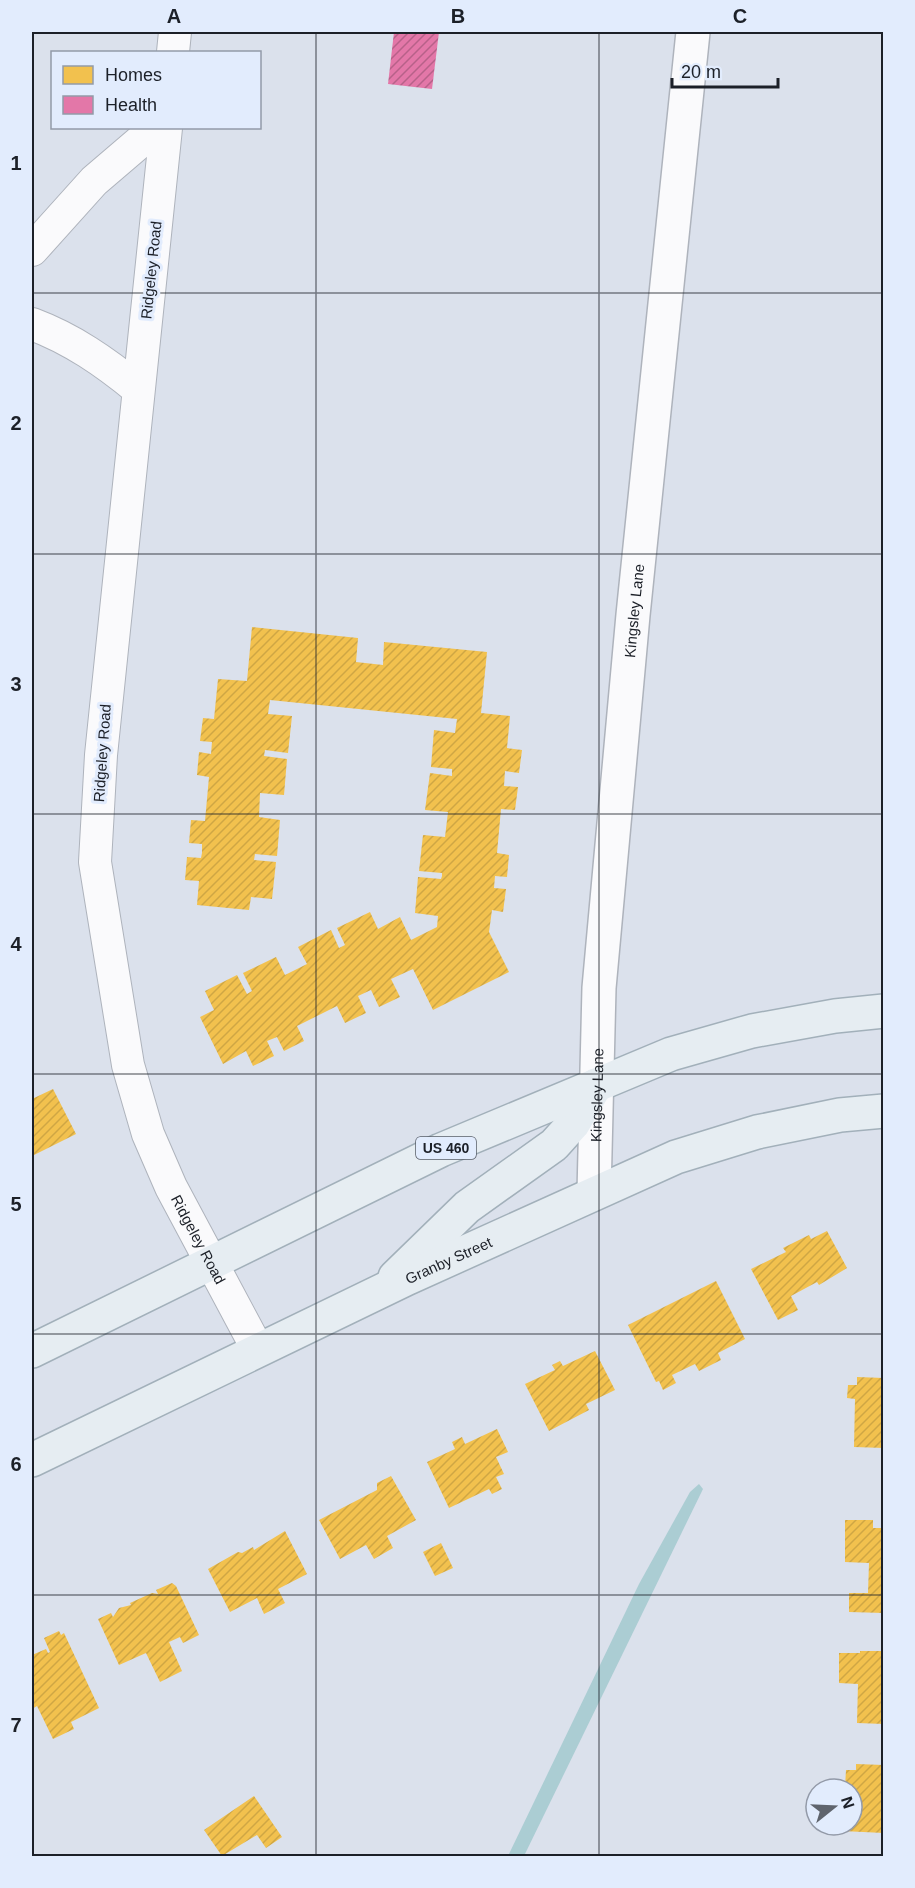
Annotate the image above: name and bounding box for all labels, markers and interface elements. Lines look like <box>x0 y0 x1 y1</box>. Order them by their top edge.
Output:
text: A <box>167 5 181 27</box>
text: B <box>451 5 465 27</box>
text: C <box>733 5 747 27</box>
legend <box>51 51 261 129</box>
scale bar <box>672 51 778 89</box>
text: 20 m <box>681 62 721 82</box>
text: Homes <box>105 65 162 85</box>
text: Health <box>105 95 157 115</box>
text: 1 <box>10 152 22 174</box>
street label: Ridgeley Road <box>137 220 165 320</box>
text: 2 <box>10 412 22 434</box>
street label: Kingsley Lane <box>621 563 647 658</box>
text: 3 <box>10 673 22 695</box>
street label: Ridgeley Road <box>90 703 114 803</box>
text: 4 <box>10 933 22 955</box>
street label: Kingsley Lane <box>587 1048 606 1142</box>
road number: US 460 <box>416 1137 476 1159</box>
street label: Ridgeley Road <box>168 1192 230 1287</box>
text: 5 <box>10 1193 22 1215</box>
street label: Granby Street <box>402 1232 495 1287</box>
text: 6 <box>10 1453 22 1475</box>
text: 7 <box>10 1714 22 1736</box>
north arrow <box>804 1777 864 1837</box>
text: N <box>838 1794 858 1811</box>

